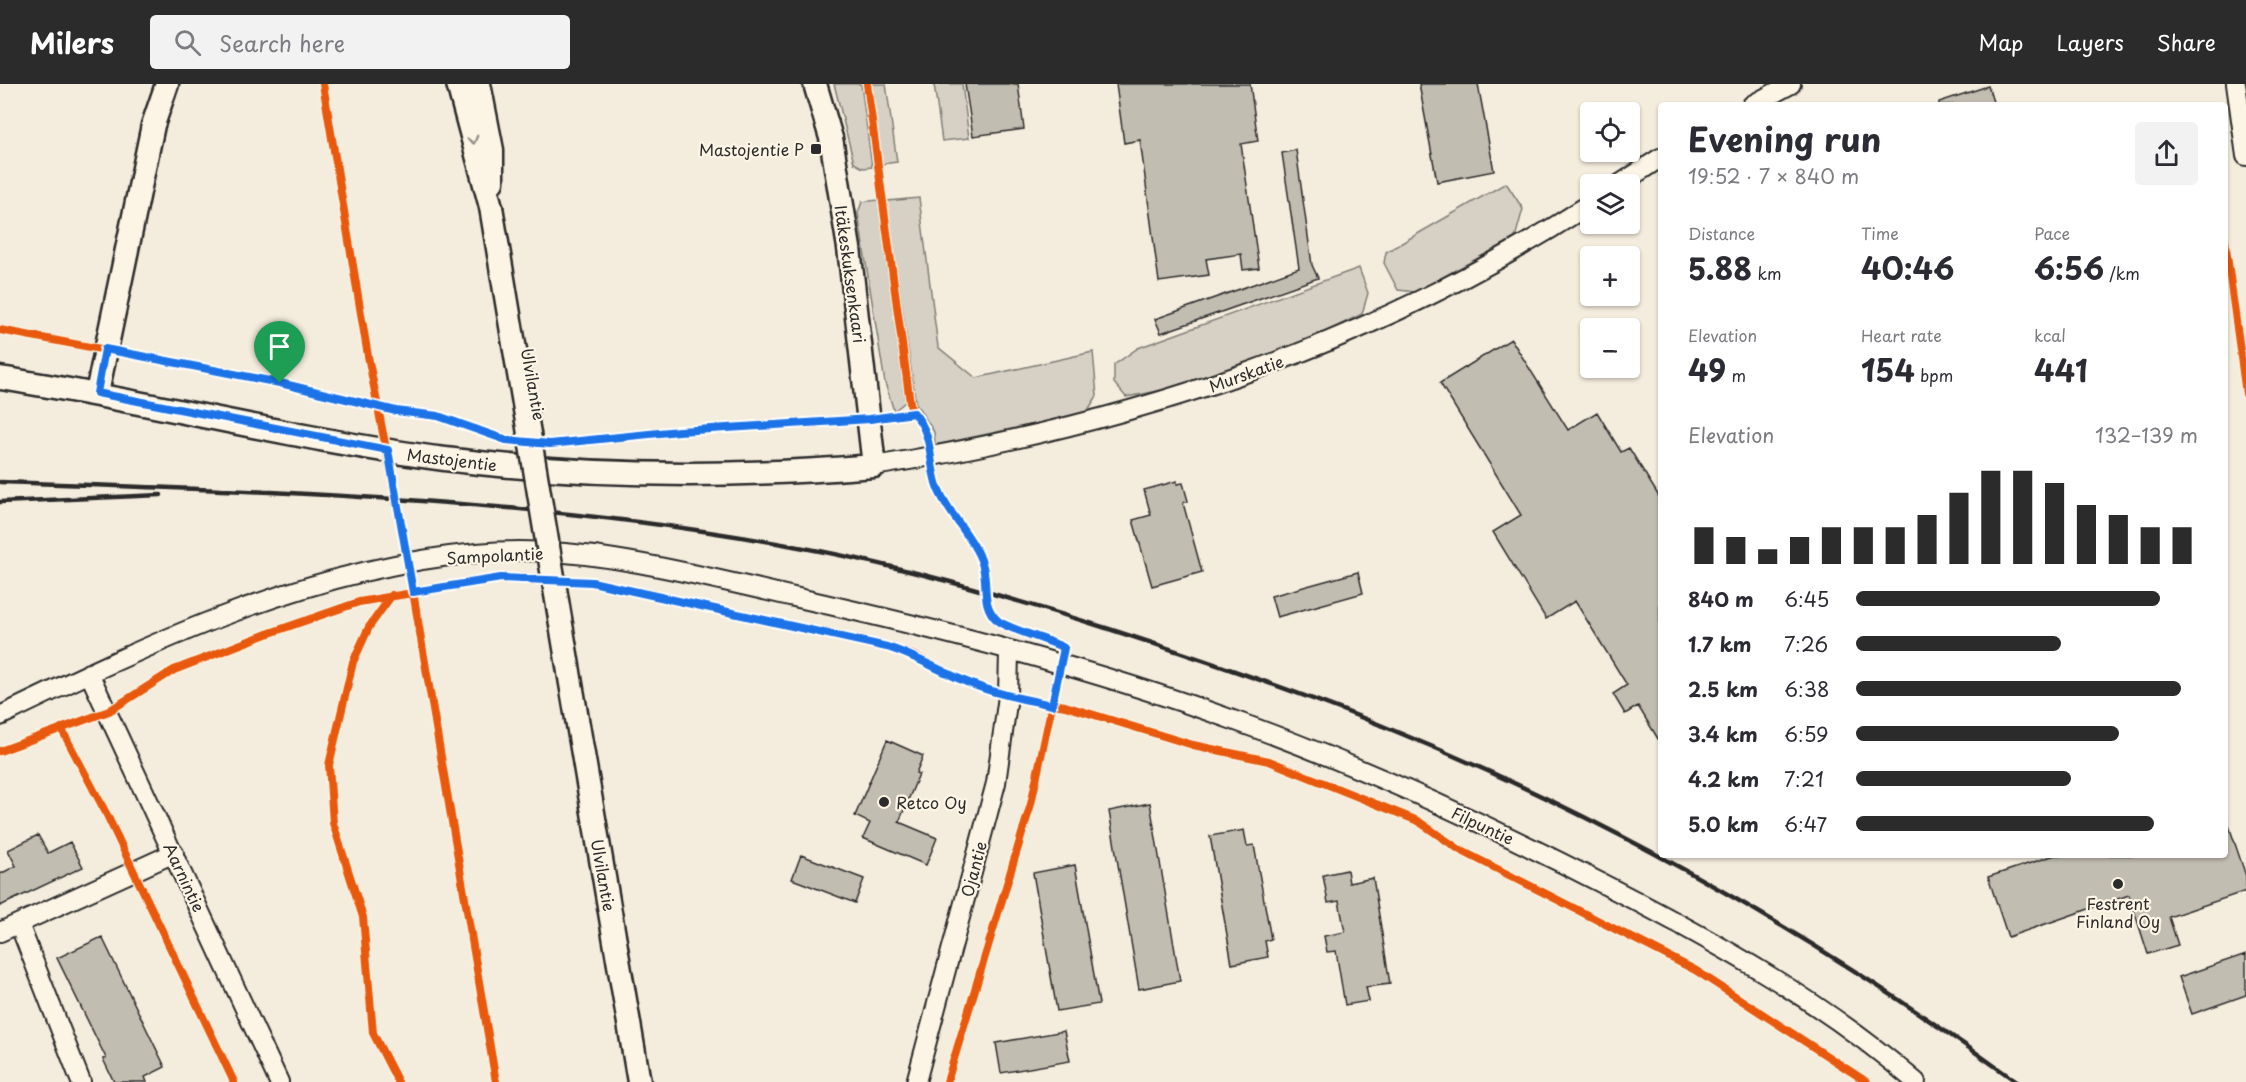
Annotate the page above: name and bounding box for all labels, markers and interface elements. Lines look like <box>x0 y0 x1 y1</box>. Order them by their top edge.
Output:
search box <box>150 15 570 69</box>
text: Milers <box>30 21 114 64</box>
icon: search <box>171 26 204 59</box>
text: Search here <box>219 26 345 59</box>
text: Map <box>1979 26 2023 58</box>
text: Layers <box>2056 26 2124 58</box>
text: Share <box>2157 26 2216 58</box>
map controls <box>1580 102 1640 378</box>
button: locate <box>1580 102 1640 162</box>
text: Evening run <box>1688 113 1881 163</box>
button: share <box>2135 122 2198 185</box>
one-way arrow <box>466 135 478 145</box>
place label: Mastojentie P <box>699 137 804 161</box>
marker: Mastojentie P <box>809 142 823 156</box>
text: 19:52 · 7 × 840 m <box>1688 161 1859 191</box>
button: layers <box>1580 174 1640 234</box>
street label: Itäkeskuksenkaari <box>829 203 873 345</box>
text: Distance <box>1688 221 1755 245</box>
text: Time <box>1861 221 1899 245</box>
text: Pace <box>2034 221 2070 245</box>
text: 5.88 <box>1688 245 1752 290</box>
text: 40:46 <box>1861 245 1954 290</box>
text: 6:56 <box>2034 245 2104 290</box>
button: + <box>1580 246 1640 306</box>
text: km <box>1752 261 1781 285</box>
text: /km <box>2104 261 2140 285</box>
button: − <box>1580 318 1640 378</box>
pin <box>254 321 305 383</box>
text: Elevation <box>1688 323 1757 347</box>
text: Heart rate <box>1861 323 1942 347</box>
text: kcal <box>2034 323 2066 347</box>
icon: arrive <box>263 330 296 363</box>
street label: Ulvilantie <box>516 346 552 422</box>
text: 49 <box>1688 347 1726 392</box>
text: 154 <box>1861 347 1915 392</box>
text: 441 <box>2034 347 2088 392</box>
street label: Murskatie <box>1205 348 1287 398</box>
text: m <box>1726 363 1746 387</box>
text: bpm <box>1915 363 1953 387</box>
text: Elevation <box>1688 420 1774 450</box>
text: 132–139 m <box>2095 420 2198 450</box>
street label: Mastojentie <box>406 442 498 476</box>
street label: Sampolantie <box>446 540 544 570</box>
text: 840 m <box>1688 584 1754 614</box>
text: 6:45 <box>1784 584 1829 614</box>
text: 1.7 km <box>1688 629 1751 659</box>
text: 7:26 <box>1784 629 1828 659</box>
text: 2.5 km <box>1688 674 1758 704</box>
text: 6:38 <box>1784 674 1829 704</box>
text: 3.4 km <box>1688 719 1758 749</box>
text: 6:59 <box>1784 719 1829 749</box>
text: 4.2 km <box>1688 764 1759 794</box>
text: 7:21 <box>1784 764 1824 794</box>
place label: Retco Oy <box>896 790 967 814</box>
marker: Retco Oy <box>877 795 891 809</box>
street label: Filpuntie <box>1448 800 1518 850</box>
text: 5.0 km <box>1688 809 1759 839</box>
text: 6:47 <box>1784 809 1827 839</box>
street label: Ulvilantie <box>586 837 622 913</box>
street label: Ojantie <box>954 838 992 900</box>
street label: Aarnintie <box>159 839 211 915</box>
marker: Festrent Finland Oy <box>2111 877 2125 891</box>
place label: Festrent Finland Oy <box>2076 891 2160 933</box>

